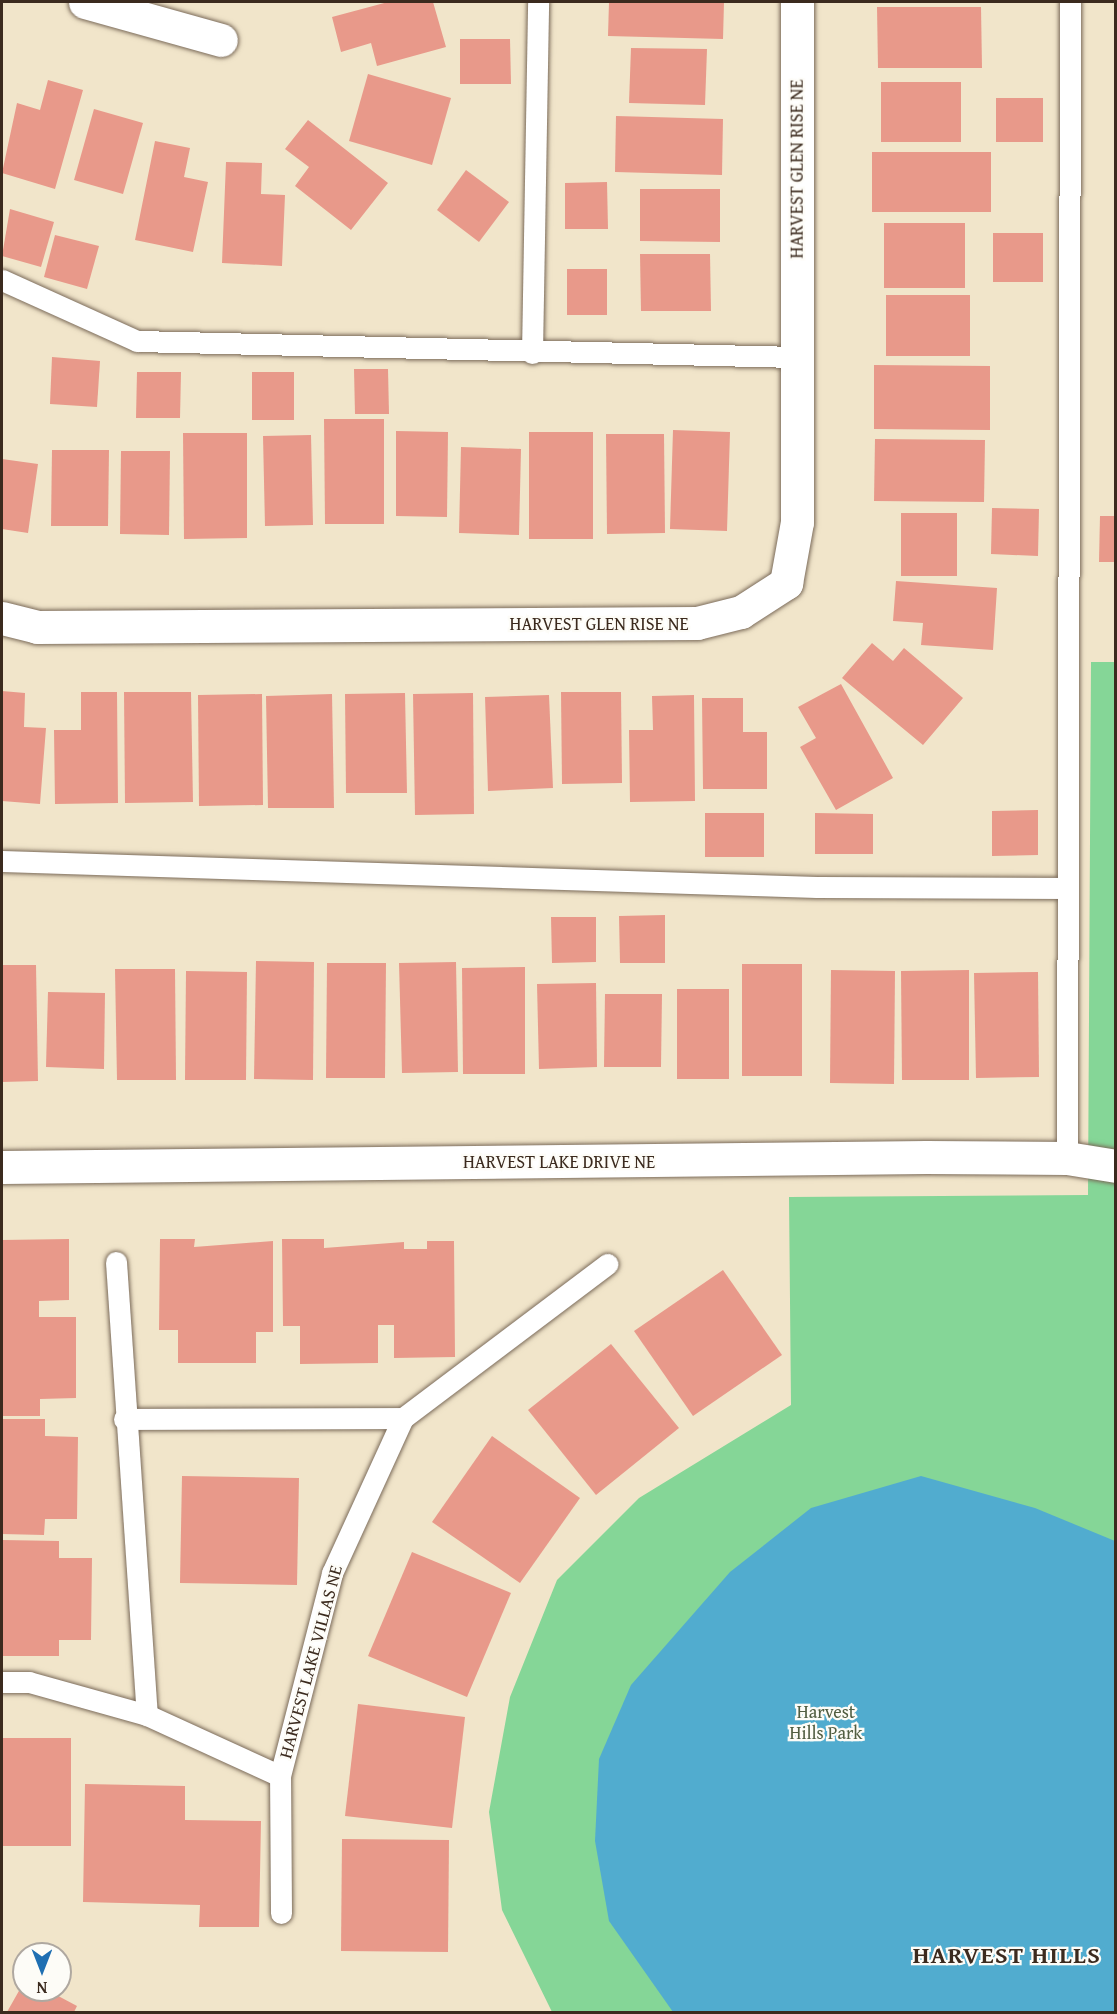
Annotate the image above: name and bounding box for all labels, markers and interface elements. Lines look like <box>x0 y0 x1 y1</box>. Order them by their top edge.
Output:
street label: HARVEST GLEN RISE NE <box>786 79 808 259</box>
street label: HARVEST GLEN RISE NE <box>509 613 689 635</box>
street label: HARVEST LAKE DRIVE NE <box>463 1151 655 1173</box>
street label: HARVEST LAKE VILLAS NE <box>275 1563 347 1761</box>
park label: Harvest Hills Park <box>790 1702 862 1744</box>
district label: HARVEST HILLS <box>913 1941 1101 1969</box>
north arrow <box>12 1942 72 2002</box>
text: N <box>37 1976 47 2000</box>

